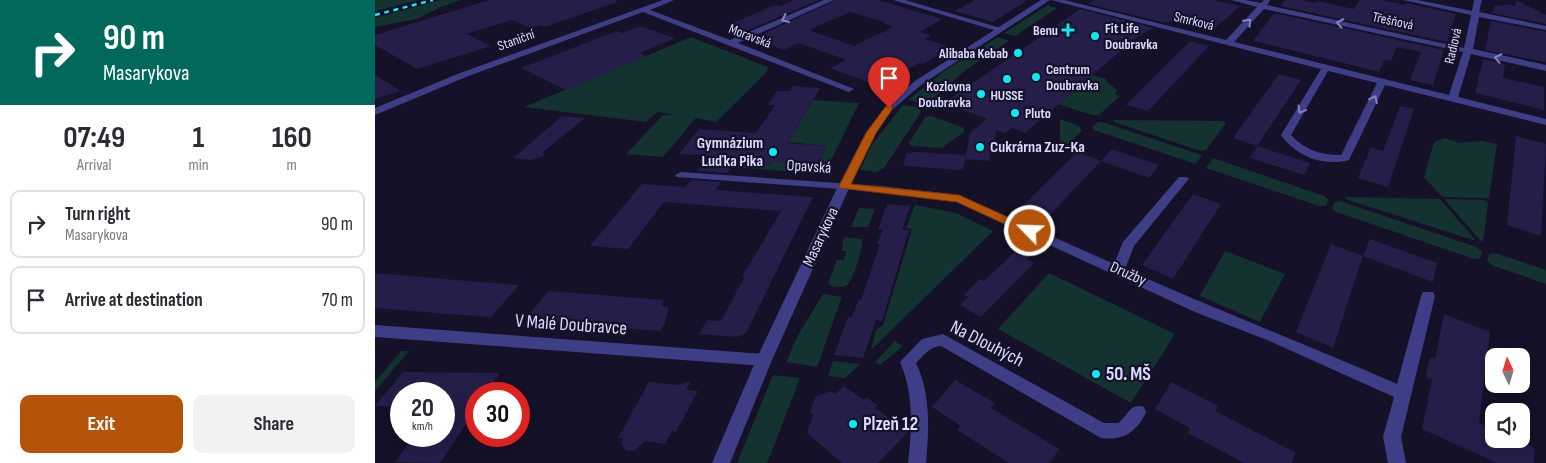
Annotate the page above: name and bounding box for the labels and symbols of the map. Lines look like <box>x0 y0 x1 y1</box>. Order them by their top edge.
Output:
street label: Smrková <box>1172 8 1216 34</box>
street label: Třešňová <box>1371 8 1415 34</box>
one-way arrow <box>781 13 790 24</box>
one-way arrow <box>1242 18 1251 27</box>
one-way arrow <box>1335 18 1344 29</box>
street label: Moravská <box>726 20 774 52</box>
place label: Fit Life Doubravka <box>1105 20 1158 53</box>
place label: Benu <box>1033 22 1058 39</box>
marker: Benu <box>1062 24 1074 36</box>
street label: Staniční <box>495 25 537 55</box>
street label: Radiová <box>1441 26 1465 66</box>
marker: Fit Life Doubravka <box>1089 30 1101 42</box>
place label: Alibaba Kebab <box>938 45 1008 62</box>
marker: Alibaba Kebab <box>1012 47 1024 59</box>
one-way arrow <box>1494 53 1503 64</box>
pin <box>868 57 910 108</box>
place label: Centrum Doubravka <box>1046 61 1099 94</box>
marker: Centrum Doubravka <box>1030 71 1042 83</box>
marker: HUSSE <box>1001 73 1013 85</box>
place label: Kozlovna Doubravka <box>918 78 971 111</box>
place label: HUSSE <box>990 87 1024 104</box>
marker: Kozlovna Doubravka <box>975 88 987 100</box>
one-way arrow <box>1368 95 1378 104</box>
one-way arrow <box>1298 104 1308 113</box>
place label: Pluto <box>1025 105 1051 122</box>
marker: Pluto <box>1009 107 1021 119</box>
place label: Gymnázium Luďka Pika <box>697 134 763 171</box>
place label: Cukrárna Zuz-Ka <box>990 138 1085 157</box>
marker: Cukrárna Zuz-Ka <box>974 141 986 153</box>
marker: Gymnázium Luďka Pika <box>767 146 779 158</box>
street label: Opavská <box>786 156 832 178</box>
street label: Masarykova <box>799 204 843 270</box>
position arrow <box>1003 204 1055 256</box>
street label: Družby <box>1107 258 1149 290</box>
street label: V Malé Doubravce <box>514 310 628 340</box>
street label: Na Dlouhých <box>946 316 1028 372</box>
north arrow <box>1485 348 1530 392</box>
place label: 50. MŠ <box>1106 363 1151 386</box>
marker: 50. MŠ <box>1090 368 1102 380</box>
speed limit sign: 30 <box>465 382 530 447</box>
place label: Plzeň 12 <box>863 413 918 436</box>
marker: Plzeň 12 <box>847 418 859 430</box>

